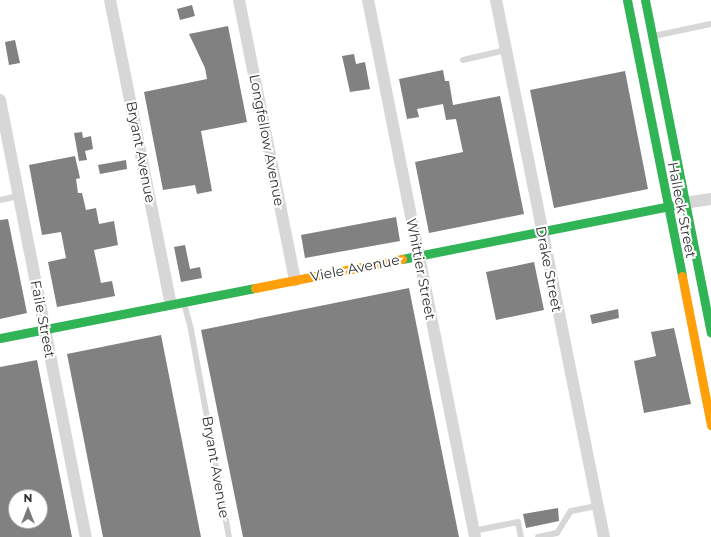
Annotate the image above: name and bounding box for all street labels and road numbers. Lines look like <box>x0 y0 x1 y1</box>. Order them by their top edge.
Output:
street label: Longfellow Avenue <box>246 73 288 207</box>
street label: Bryant Avenue <box>123 100 159 204</box>
street label: Halleck Street <box>664 160 700 260</box>
street label: Whittier Street <box>403 217 439 321</box>
street label: Drake Street <box>532 225 566 313</box>
street label: Viele Avenue <box>309 251 401 285</box>
street label: Faile Street <box>27 279 59 359</box>
street label: Bryant Avenue <box>199 415 233 519</box>

